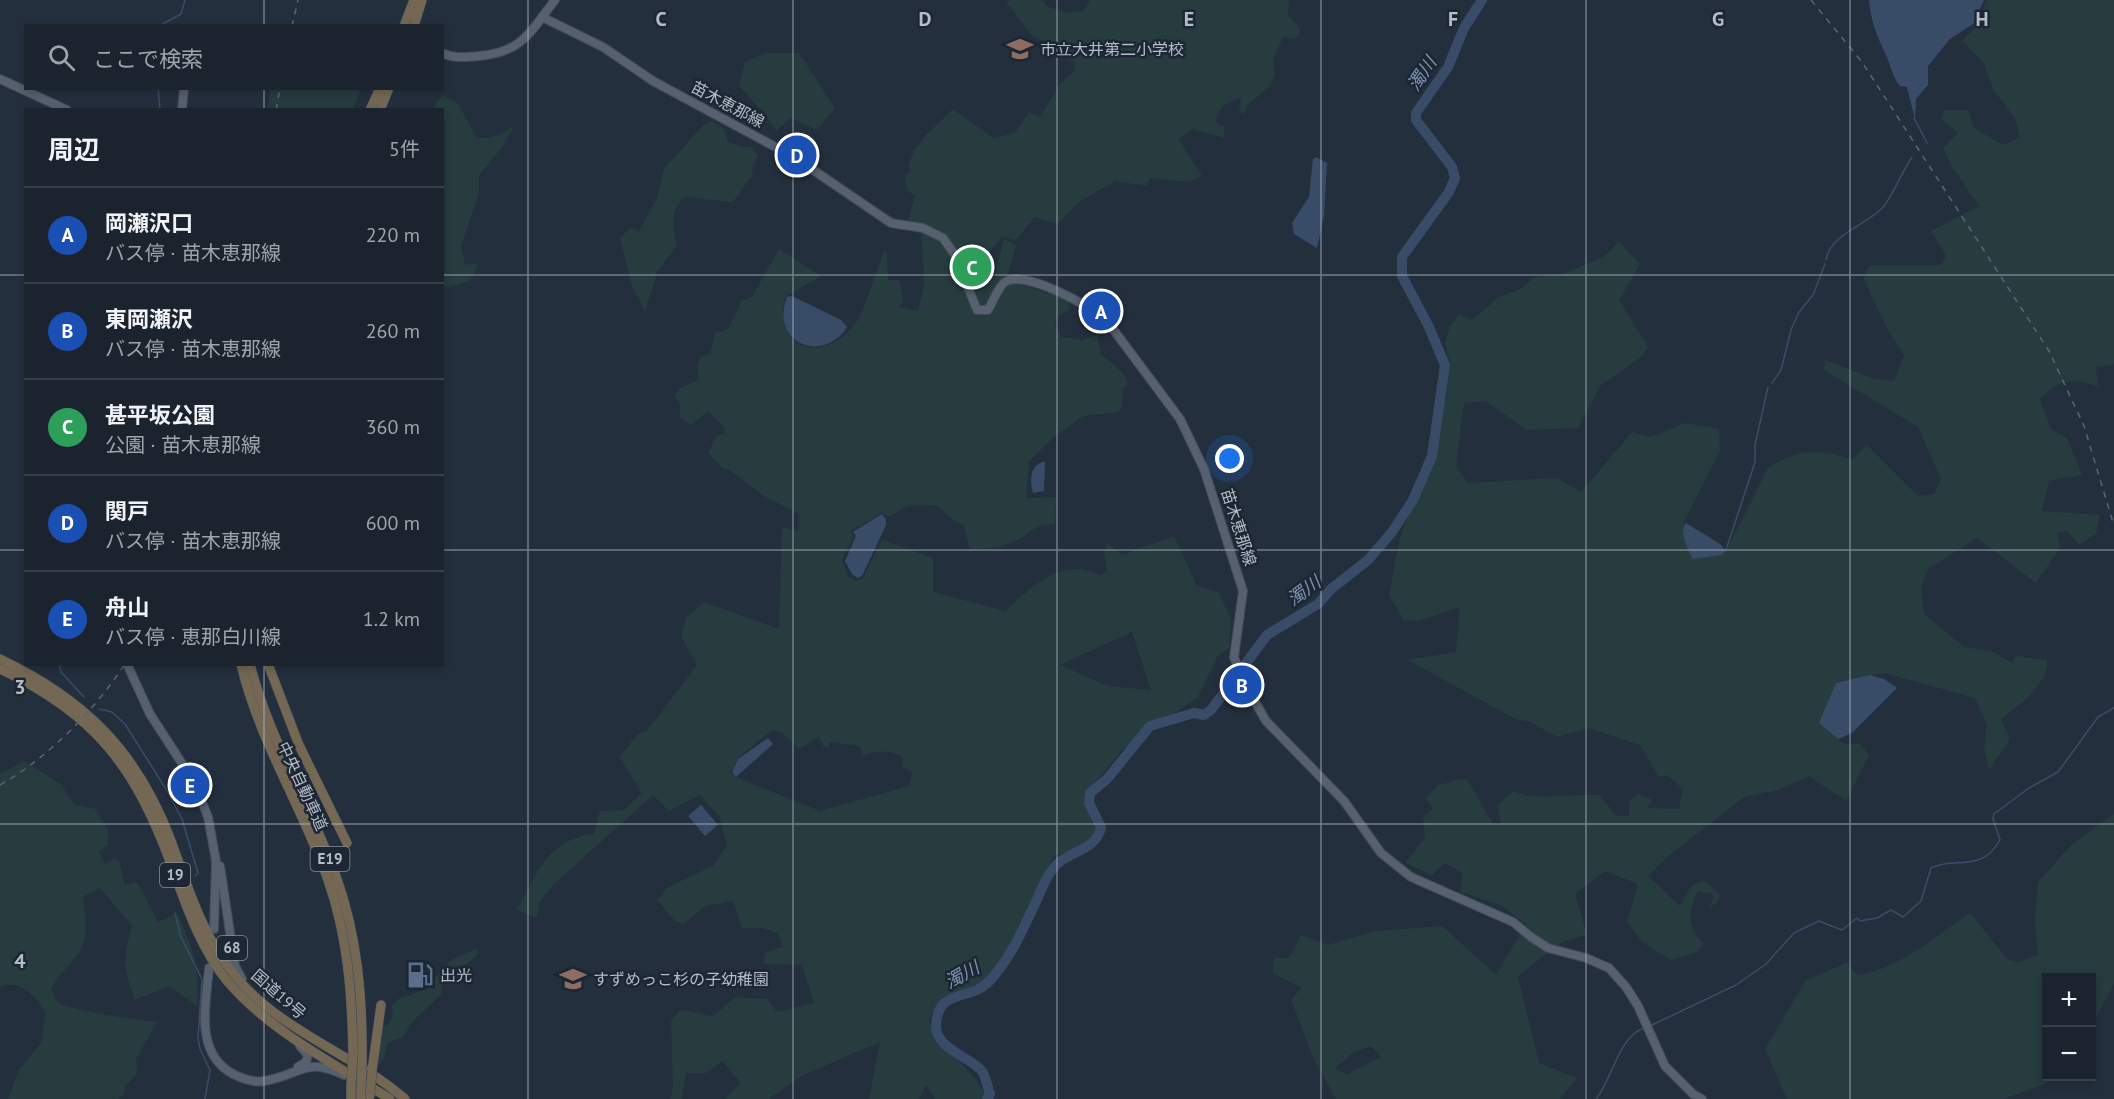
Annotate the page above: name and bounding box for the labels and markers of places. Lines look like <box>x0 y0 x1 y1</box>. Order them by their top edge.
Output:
school or university icon: 市立大井第二小学校 <box>1005 34 1035 64</box>
place label: 市立大井第二小学校 <box>1040 39 1184 59</box>
pin: D <box>778 132 816 178</box>
pin: C <box>952 244 992 290</box>
pin: A <box>1082 288 1120 334</box>
pin: B <box>1222 662 1262 708</box>
pin: E <box>170 762 210 808</box>
fuel station icon: 出光 <box>405 960 435 990</box>
school or university icon: すずめっこ杉の子幼稚園 <box>558 964 588 994</box>
place label: 出光 <box>440 965 472 985</box>
place label: すずめっこ杉の子幼稚園 <box>593 969 769 989</box>

